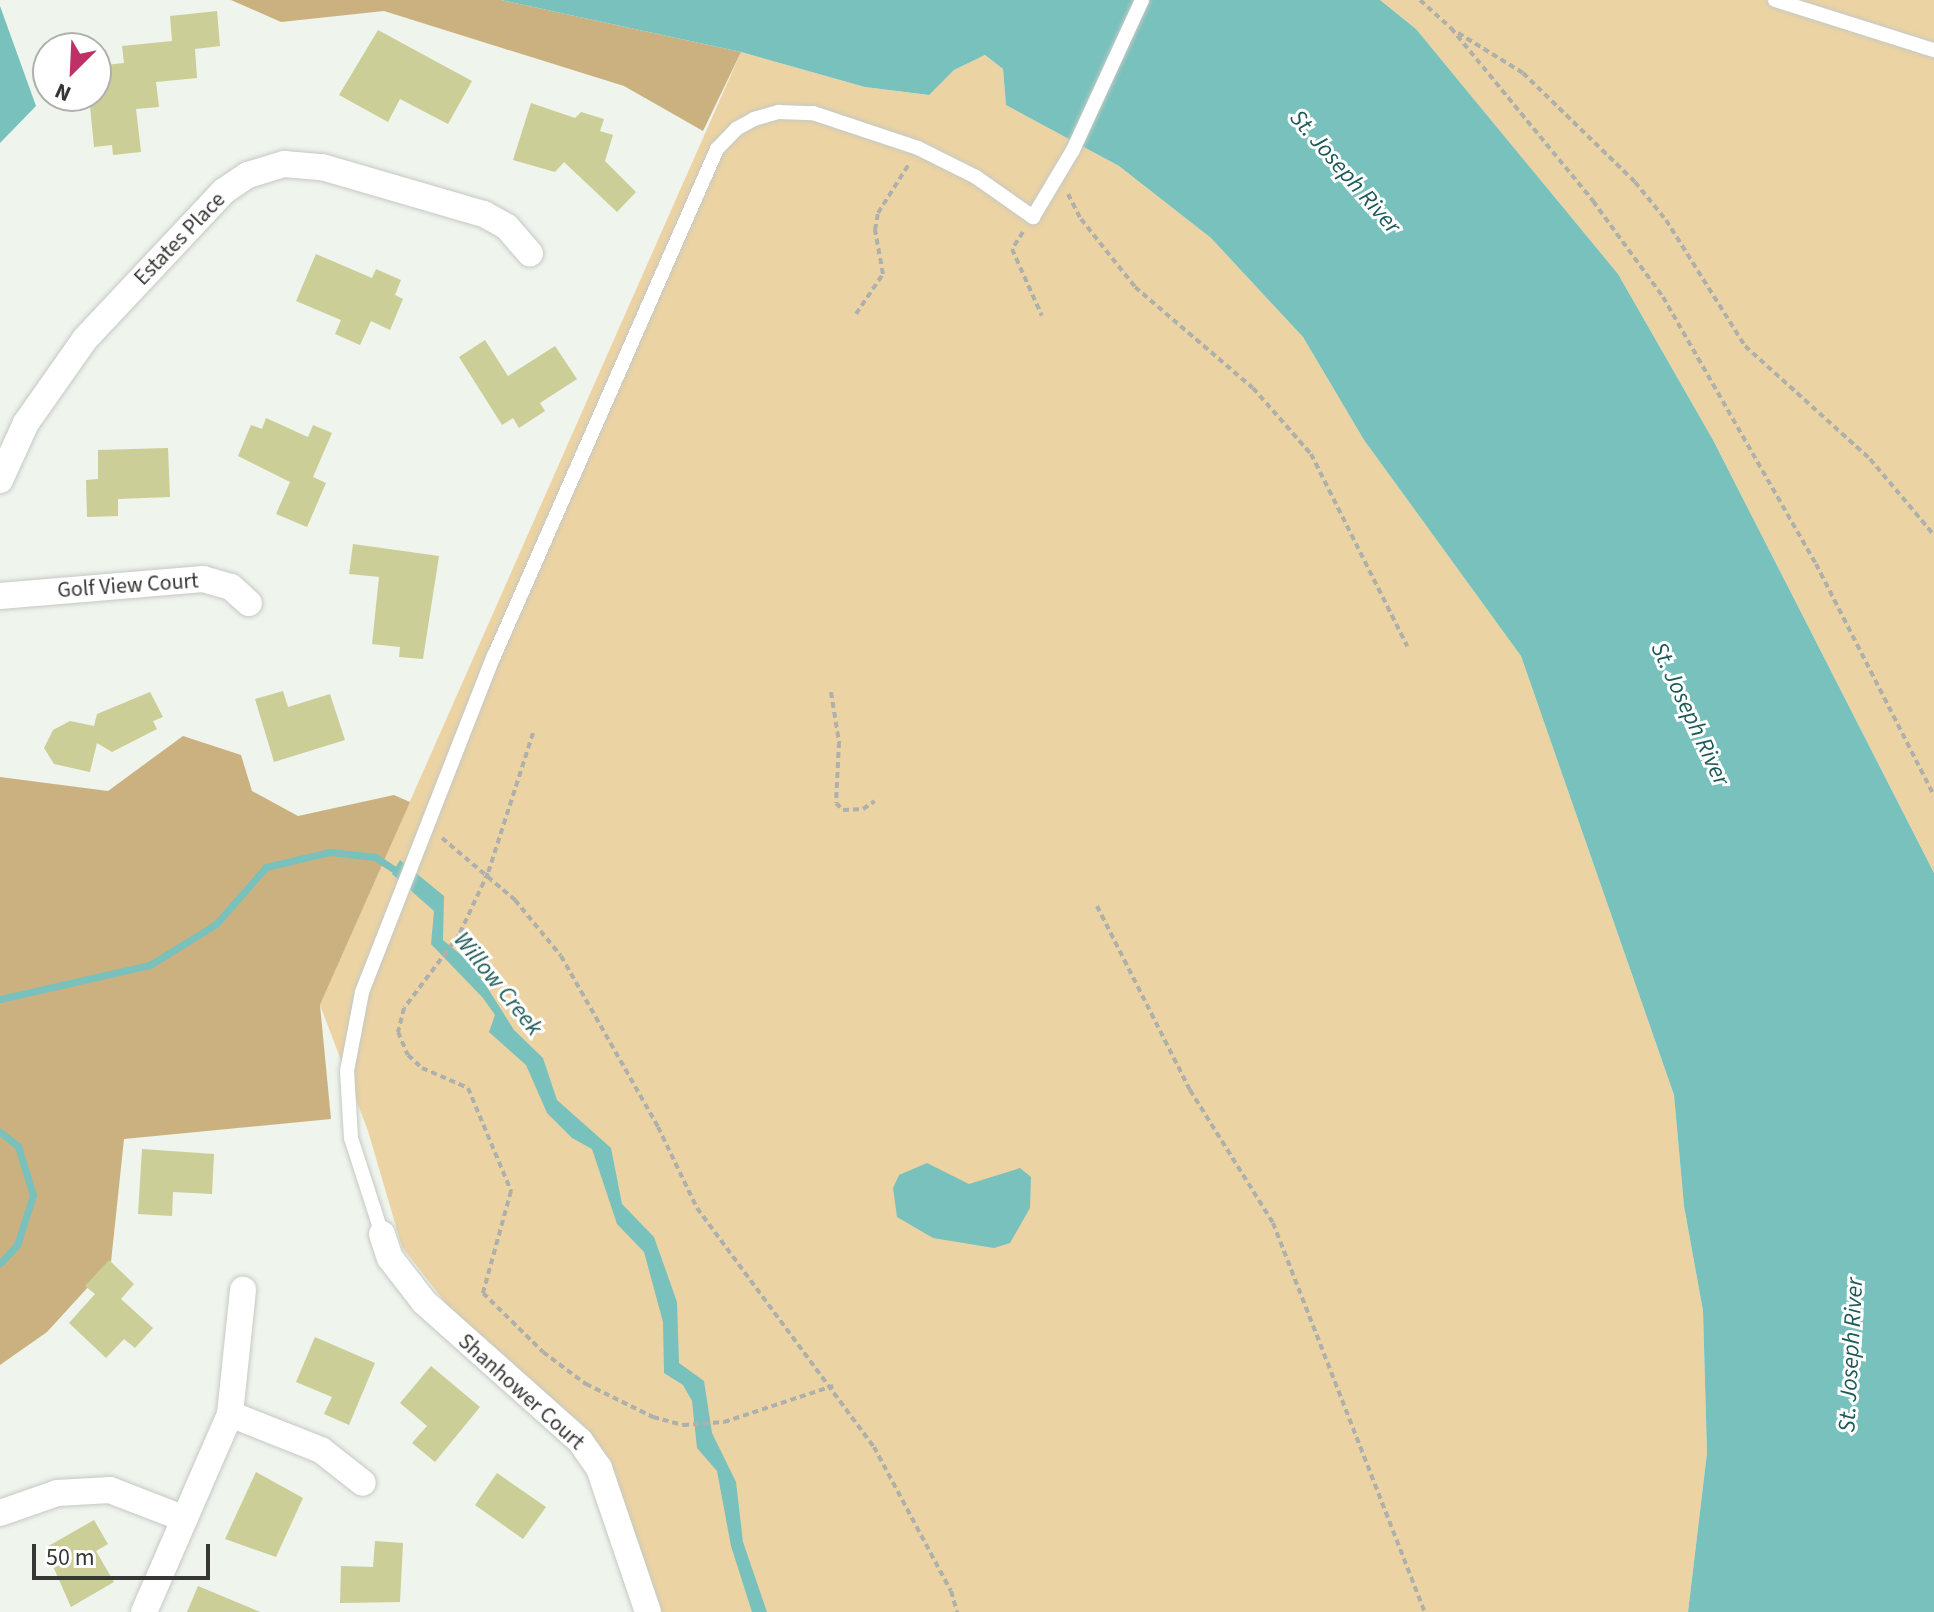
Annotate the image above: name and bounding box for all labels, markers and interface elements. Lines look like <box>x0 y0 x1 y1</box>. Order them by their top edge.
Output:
north arrow <box>32 32 112 112</box>
text: N <box>50 75 76 110</box>
water label: St. Joseph River <box>1283 104 1407 240</box>
street label: Estates Place <box>129 187 231 291</box>
street label: Golf View Court <box>57 568 199 604</box>
water label: St. Joseph River <box>1644 638 1736 790</box>
water label: Willow Creek <box>447 926 549 1042</box>
water label: St. Joseph River <box>1833 1277 1869 1433</box>
street label: Shanhower Court <box>452 1328 590 1456</box>
scale bar <box>36 1528 214 1578</box>
text: 50 m <box>46 1540 95 1575</box>

